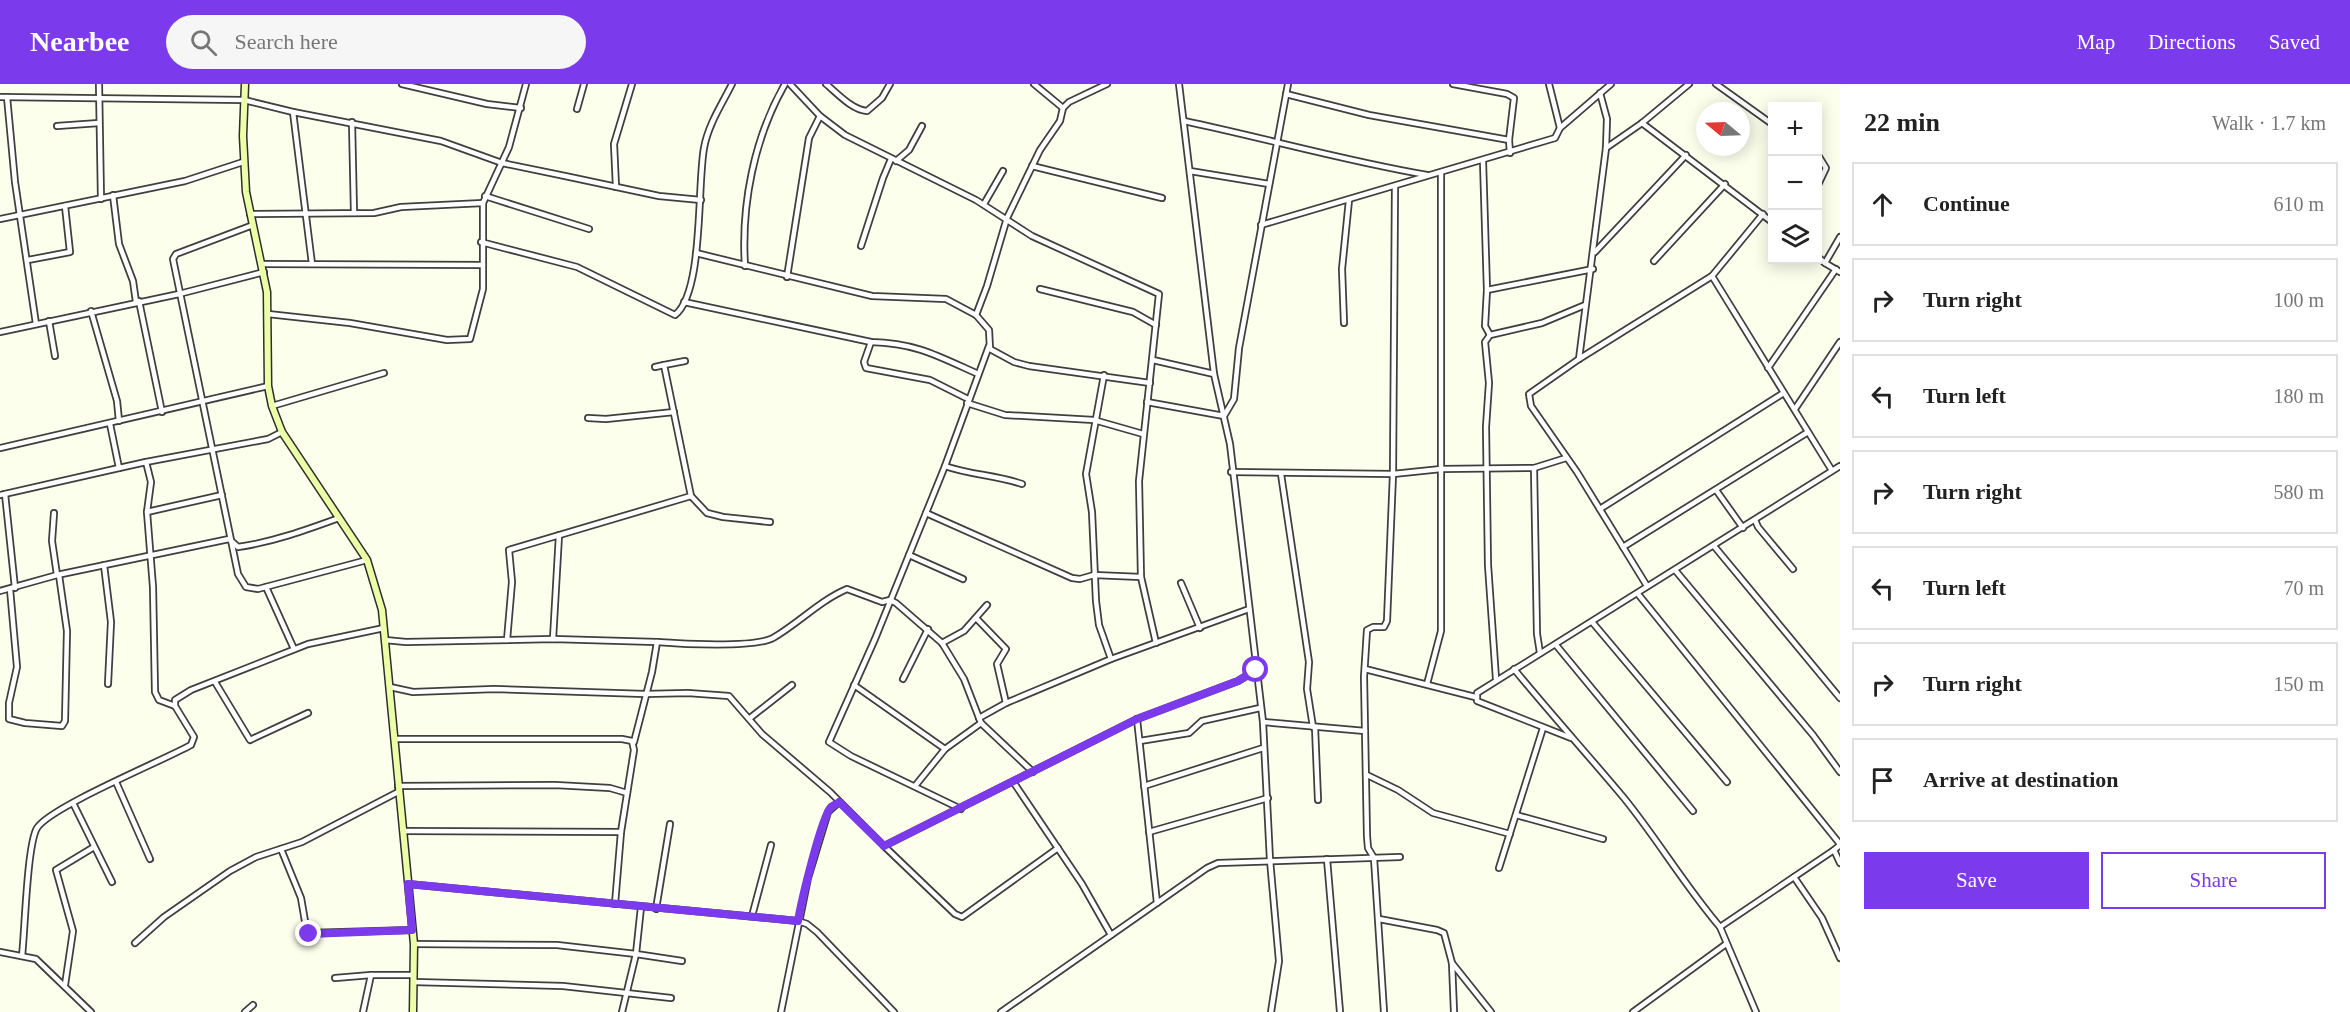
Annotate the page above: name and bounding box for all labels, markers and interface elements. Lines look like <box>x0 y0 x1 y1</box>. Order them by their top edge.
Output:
search box <box>166 15 586 69</box>
text: Nearbee <box>30 26 130 57</box>
icon: search <box>187 26 220 59</box>
text: Search here <box>235 29 338 54</box>
text: Map <box>2077 30 2115 54</box>
text: Directions <box>2148 30 2236 54</box>
text: Saved <box>2269 30 2320 54</box>
north arrow <box>1696 102 1750 156</box>
map controls <box>1768 102 1822 264</box>
button: + <box>1768 102 1822 156</box>
text: 22 min <box>1864 108 1940 137</box>
text: Walk · 1.7 km <box>2212 112 2326 134</box>
button: − <box>1768 156 1822 210</box>
icon: ahead <box>1866 188 1899 221</box>
text: Continue <box>1923 191 2010 216</box>
text: 610 m <box>2273 193 2324 215</box>
button: layers <box>1768 210 1822 264</box>
icon: right <box>1866 284 1899 317</box>
text: Turn right <box>1923 287 2022 312</box>
text: 100 m <box>2273 289 2324 311</box>
icon: left <box>1866 380 1899 413</box>
text: Turn left <box>1923 383 2006 408</box>
text: 180 m <box>2273 385 2324 407</box>
icon: right <box>1866 476 1899 509</box>
text: Turn right <box>1923 479 2022 504</box>
text: 580 m <box>2273 481 2324 503</box>
icon: left <box>1866 572 1899 605</box>
text: Turn left <box>1923 575 2006 600</box>
text: 70 m <box>2283 577 2324 599</box>
route start <box>1242 656 1268 682</box>
icon: right <box>1866 668 1899 701</box>
text: Turn right <box>1923 671 2022 696</box>
text: 150 m <box>2273 673 2324 695</box>
icon: arrive <box>1866 764 1899 797</box>
text: Arrive at destination <box>1923 767 2119 792</box>
button: Save <box>1864 852 2089 909</box>
button: Share <box>2101 852 2326 909</box>
route end <box>295 920 321 946</box>

